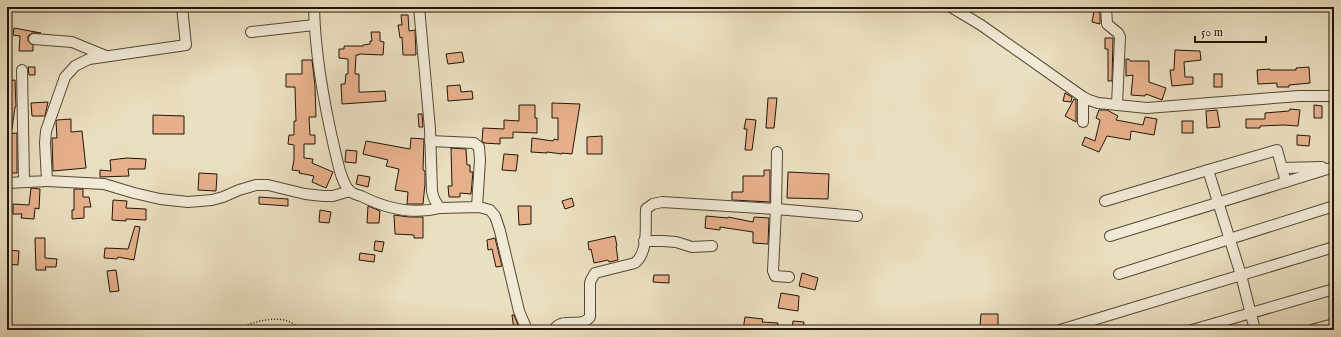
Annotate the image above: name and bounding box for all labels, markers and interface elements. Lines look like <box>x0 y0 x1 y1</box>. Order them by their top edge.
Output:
scale bar <box>1195 18 1266 44</box>
text: 50 m <box>1201 25 1223 40</box>

